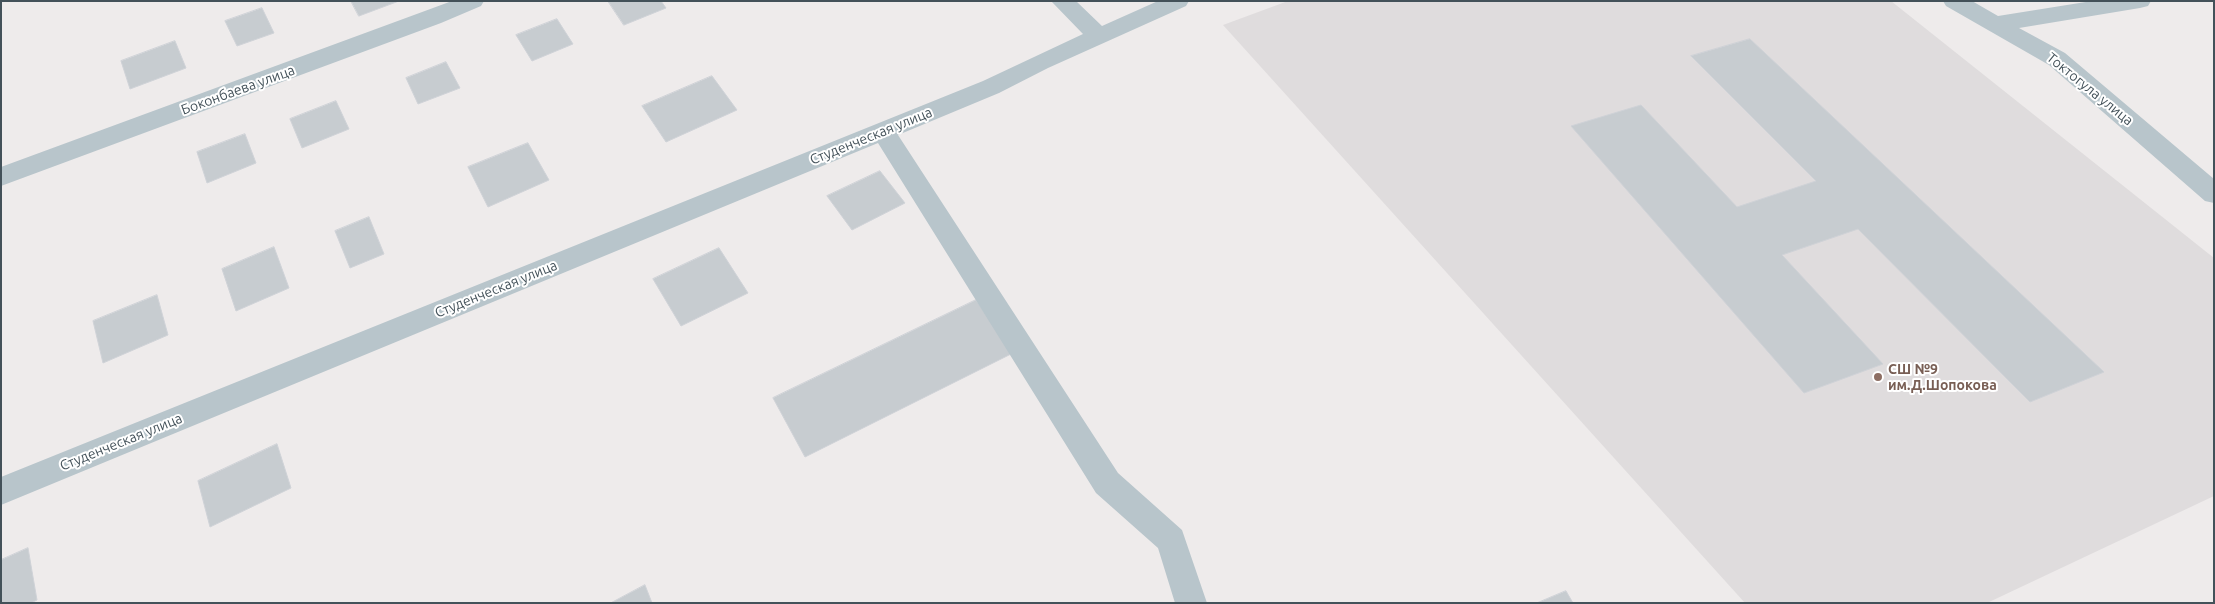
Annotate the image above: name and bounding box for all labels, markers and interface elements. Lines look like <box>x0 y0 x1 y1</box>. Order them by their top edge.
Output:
street label: Токтогула улица <box>2043 49 2137 129</box>
street label: Боконбаева улица <box>179 62 297 118</box>
street label: Студенческая улица <box>807 104 935 168</box>
street label: Студенческая улица <box>432 257 560 321</box>
place label: СШ №9 им.Д.Шопокова <box>1888 361 1997 394</box>
marker: СШ №9 им.Д.Шопокова <box>1872 371 1884 383</box>
street label: Студенческая улица <box>57 410 185 474</box>

